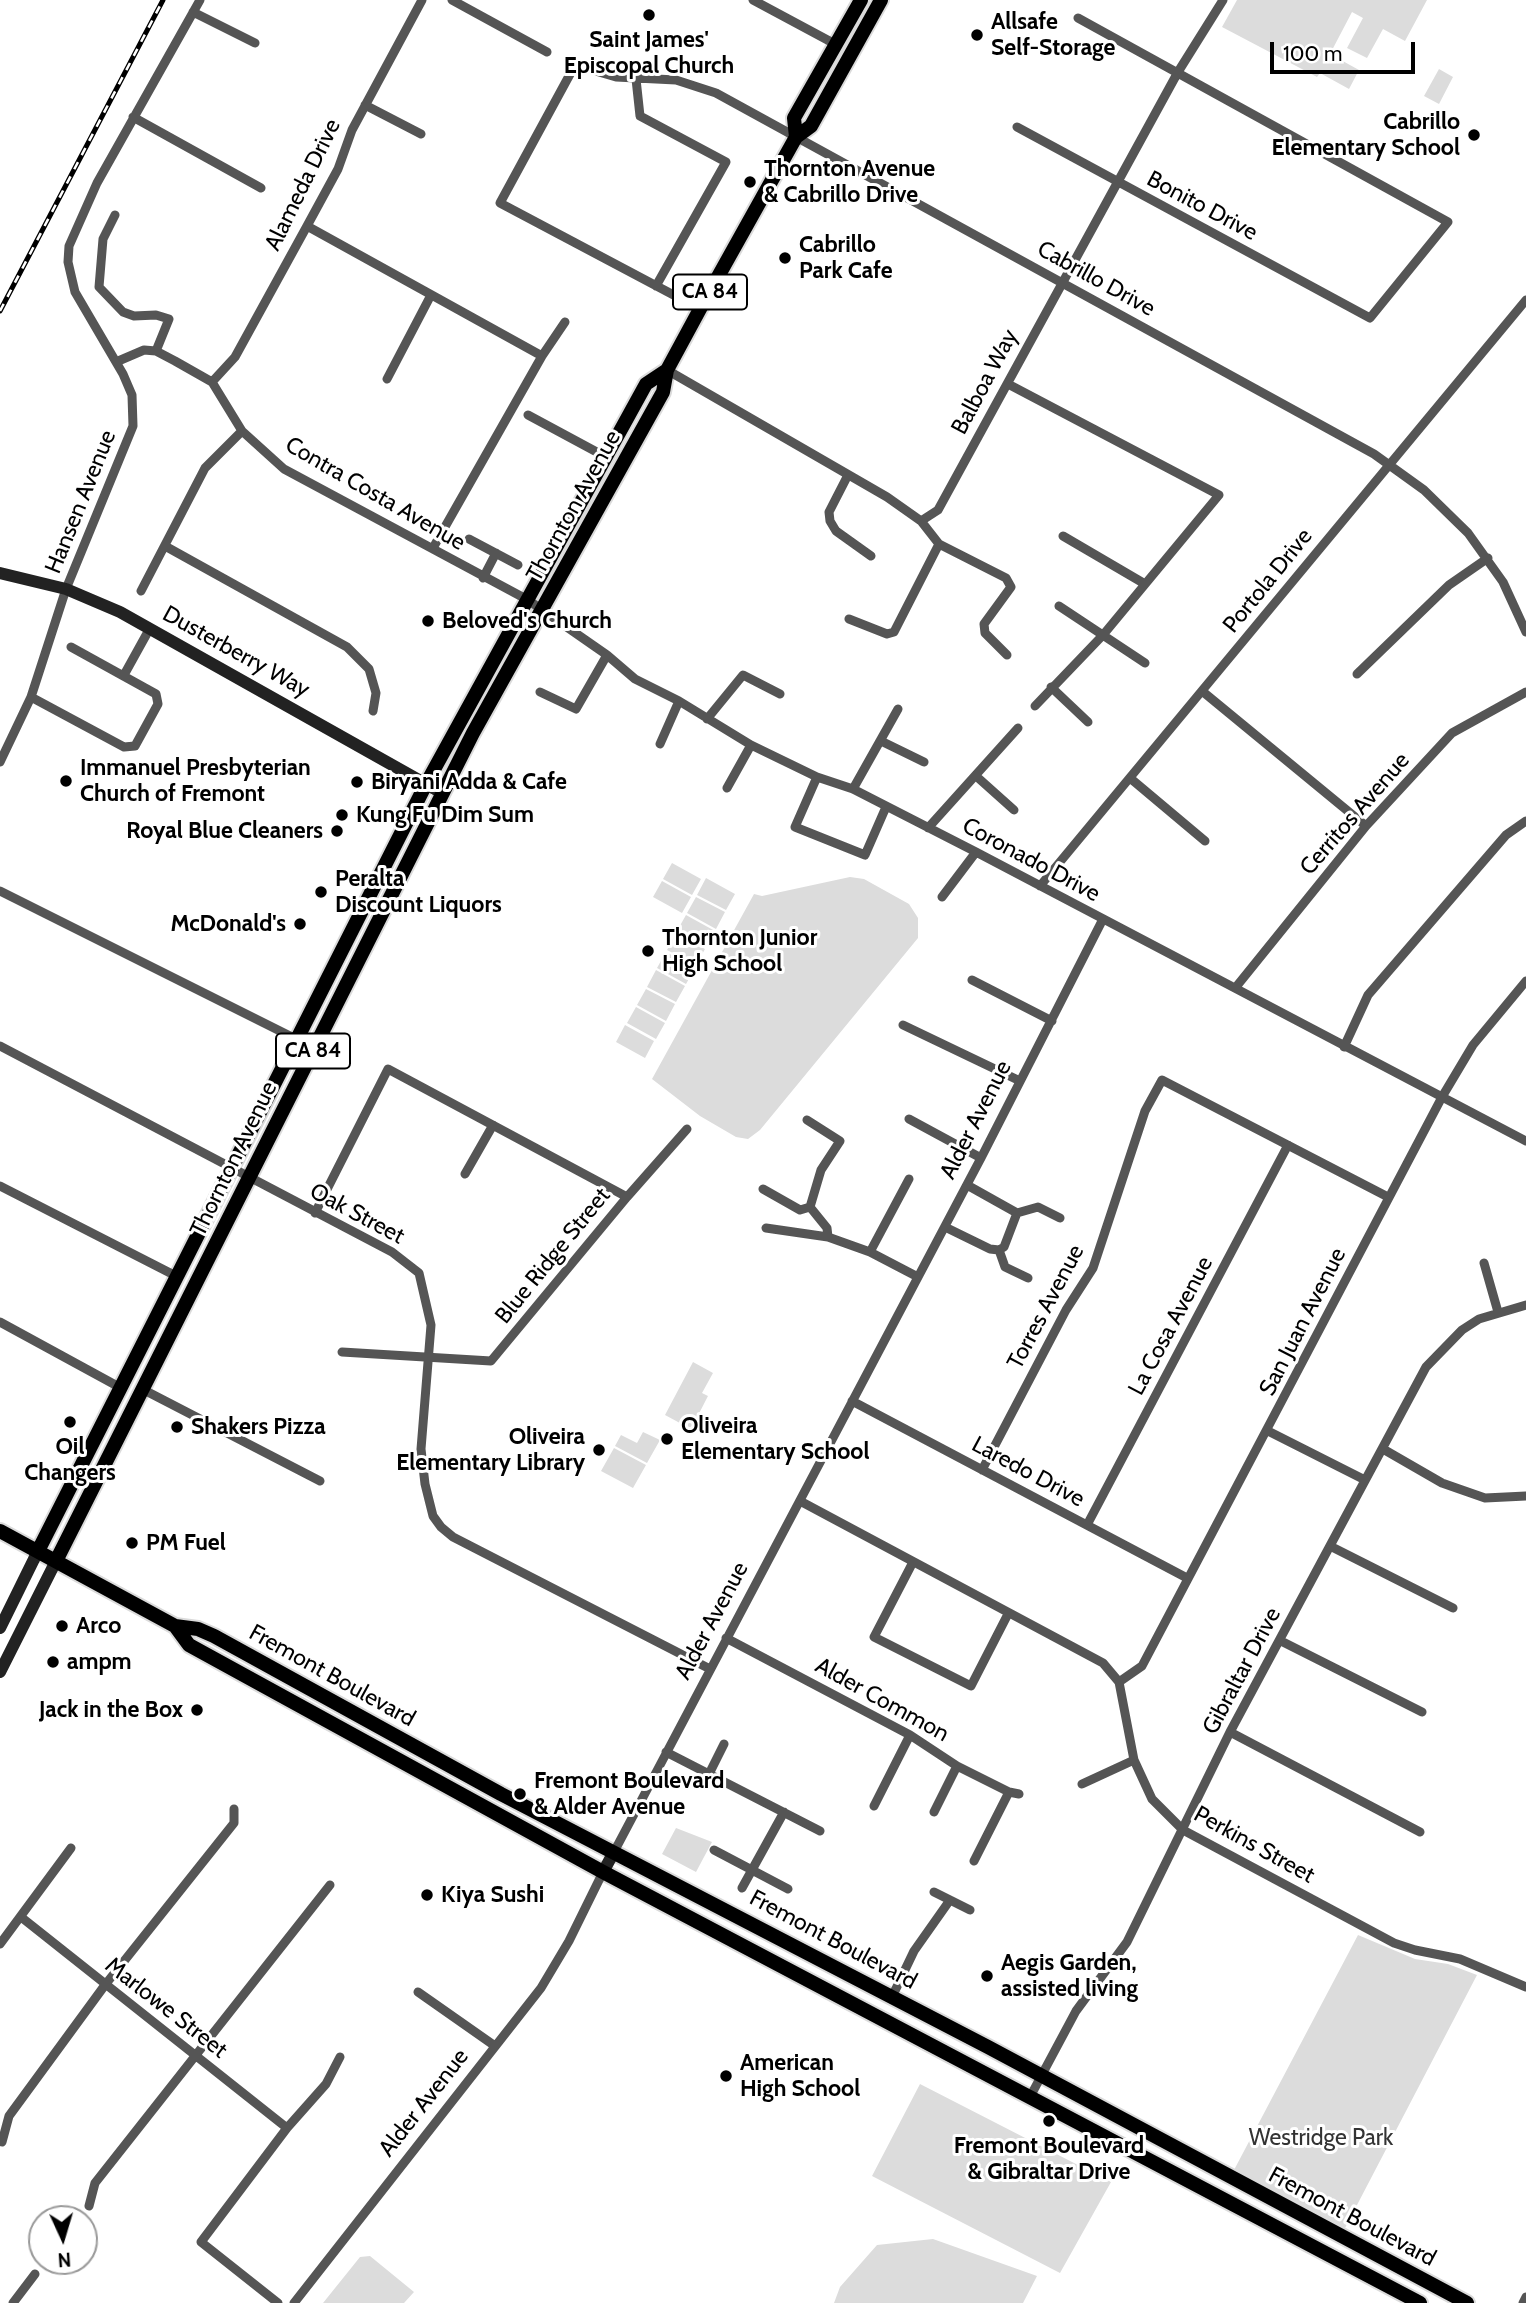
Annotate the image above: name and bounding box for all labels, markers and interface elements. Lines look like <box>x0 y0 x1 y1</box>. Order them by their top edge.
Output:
marker: Saint James' Episcopal Church <box>641 7 657 23</box>
place label: Allsafe Self-Storage <box>991 8 1115 62</box>
place label: Saint James' Episcopal Church <box>564 26 734 80</box>
marker: Allsafe Self-Storage <box>969 27 985 43</box>
scale bar <box>1274 28 1419 72</box>
text: 100 m <box>1283 41 1342 66</box>
place label: Cabrillo Elementary School <box>1272 108 1460 162</box>
street label: Alameda Drive <box>259 115 347 255</box>
marker: Cabrillo Elementary School <box>1466 127 1482 143</box>
place label: Thornton Avenue & Cabrillo Drive <box>764 155 935 209</box>
street label: Bonito Drive <box>1142 165 1262 247</box>
marker: Thornton Avenue & Cabrillo Drive <box>742 174 758 190</box>
place label: Cabrillo Park Cafe <box>799 231 893 285</box>
street label: Cabrillo Drive <box>1032 235 1160 323</box>
marker: Cabrillo Park Cafe <box>777 250 793 266</box>
road number: CA 84 <box>673 274 747 310</box>
street label: Balboa Way <box>946 325 1024 439</box>
street label: Hansen Avenue <box>40 426 122 578</box>
street label: Thornton Avenue <box>521 426 627 586</box>
street label: Contra Costa Avenue <box>280 431 470 557</box>
street label: Portola Drive <box>1218 523 1318 639</box>
street label: Dusterberry Way <box>158 600 314 704</box>
place label: Beloved's Church <box>442 607 612 635</box>
marker: Beloved's Church <box>420 613 436 629</box>
street label: Cerritos Avenue <box>1294 747 1416 881</box>
place label: Immanuel Presbyterian Church of Fremont <box>80 754 311 808</box>
place label: Biryani Adda & Cafe <box>371 768 567 796</box>
marker: Immanuel Presbyterian Church of Fremont <box>58 773 74 789</box>
marker: Biryani Adda & Cafe <box>349 774 365 790</box>
place label: Kung Fu Dim Sum <box>356 801 534 829</box>
marker: Kung Fu Dim Sum <box>334 807 350 823</box>
street label: Coronado Drive <box>957 812 1105 908</box>
place label: Royal Blue Cleaners <box>126 817 323 845</box>
marker: Royal Blue Cleaners <box>329 823 345 839</box>
place label: Peralta Discount Liquors <box>335 865 502 919</box>
marker: Peralta Discount Liquors <box>313 884 329 900</box>
place label: McDonald's <box>170 910 286 938</box>
marker: McDonald's <box>292 916 308 932</box>
place label: Thornton Junior High School <box>662 924 817 978</box>
marker: Thornton Junior High School <box>640 943 656 959</box>
road number: CA 84 <box>276 1034 350 1068</box>
street label: Alder Avenue <box>934 1056 1018 1184</box>
street label: Thornton Avenue <box>185 1077 283 1241</box>
street label: Oak Street <box>305 1178 409 1250</box>
street label: Blue Ridge Street <box>490 1182 616 1330</box>
street label: Torres Avenue <box>1002 1240 1090 1374</box>
street label: San Juan Avenue <box>1254 1243 1352 1401</box>
street label: La Cosa Avenue <box>1123 1252 1219 1400</box>
place label: Oliveira Elementary School <box>681 1412 869 1466</box>
place label: Shakers Pizza <box>191 1413 326 1441</box>
marker: Oil Changers <box>62 1414 78 1430</box>
marker: Shakers Pizza <box>169 1419 185 1435</box>
place label: Oliveira Elementary Library <box>396 1423 585 1477</box>
marker: Oliveira Elementary School <box>659 1431 675 1447</box>
street label: Laredo Drive <box>967 1431 1089 1513</box>
place label: Oil Changers <box>24 1433 116 1487</box>
marker: Oliveira Elementary Library <box>591 1442 607 1458</box>
place label: PM Fuel <box>146 1529 226 1557</box>
marker: PM Fuel <box>124 1535 140 1551</box>
street label: Alder Avenue <box>669 1557 755 1685</box>
street label: Gibraltar Drive <box>1197 1603 1287 1739</box>
place label: Arco <box>76 1612 121 1640</box>
marker: Arco <box>54 1618 70 1634</box>
street label: Fremont Boulevard <box>244 1619 420 1733</box>
place label: ampm <box>67 1648 132 1676</box>
street label: Alder Common <box>810 1652 954 1748</box>
marker: ampm <box>45 1654 61 1670</box>
place label: Jack in the Box <box>39 1696 183 1724</box>
marker: Jack in the Box <box>189 1702 205 1718</box>
place label: Fremont Boulevard & Alder Avenue <box>534 1767 724 1821</box>
marker: Fremont Boulevard & Alder Avenue <box>512 1786 528 1802</box>
street label: Perkins Street <box>1189 1801 1319 1889</box>
place label: Kiya Sushi <box>441 1881 544 1909</box>
street label: Fremont Boulevard <box>745 1884 921 1996</box>
marker: Kiya Sushi <box>419 1887 435 1903</box>
place label: Aegis Garden, assisted living <box>1001 1949 1138 2003</box>
street label: Marlowe Street <box>99 1952 233 2064</box>
marker: Aegis Garden, assisted living <box>979 1968 995 1984</box>
street label: Alder Avenue <box>373 2044 475 2162</box>
place label: American High School <box>740 2049 860 2103</box>
marker: American High School <box>718 2068 734 2084</box>
marker: Fremont Boulevard & Gibraltar Drive <box>1041 2113 1057 2129</box>
park label: Westridge Park <box>1249 2124 1393 2152</box>
place label: Fremont Boulevard & Gibraltar Drive <box>954 2132 1144 2186</box>
street label: Fremont Boulevard <box>1264 2161 1440 2273</box>
north arrow <box>28 2205 98 2275</box>
text: N <box>57 2248 72 2271</box>

